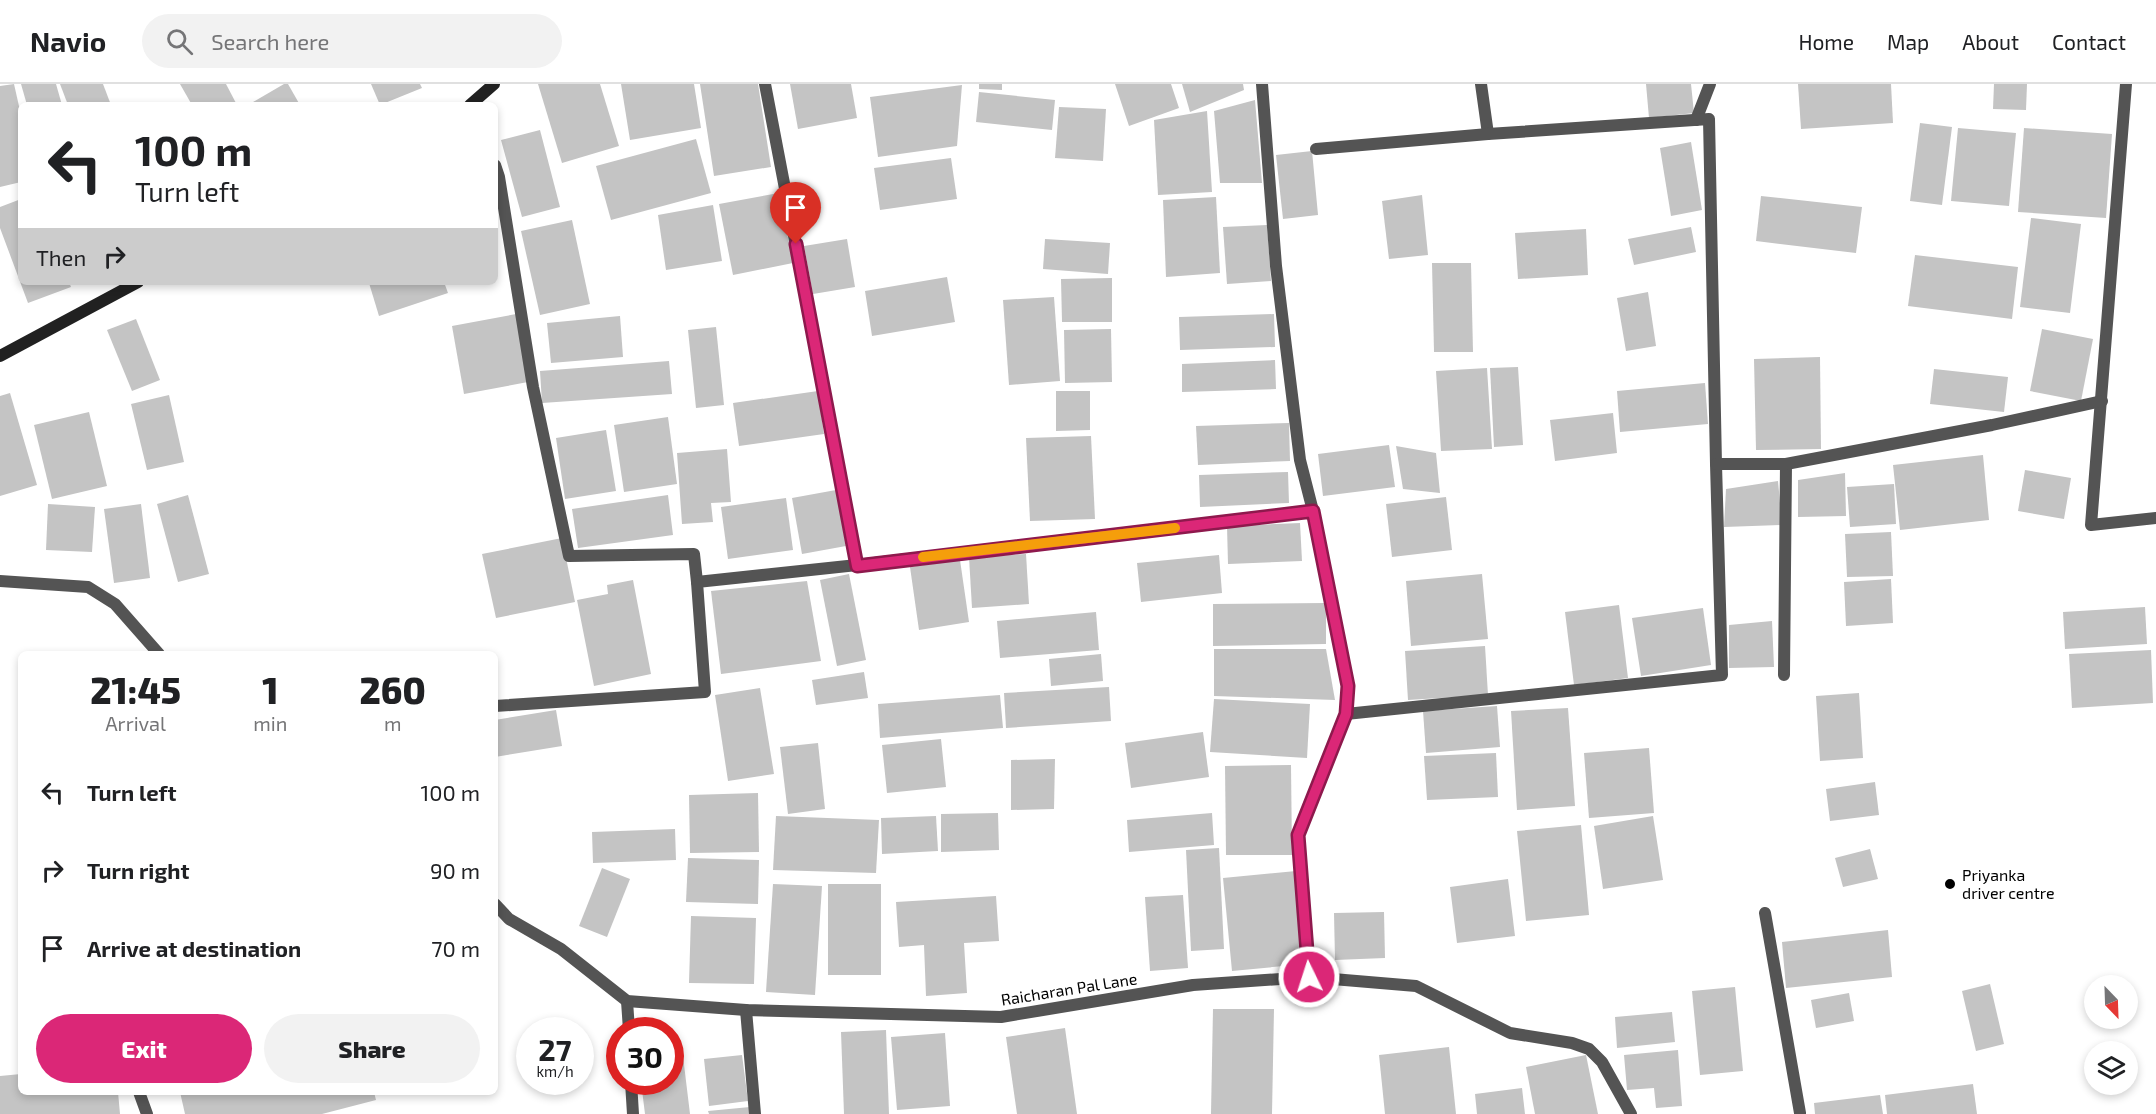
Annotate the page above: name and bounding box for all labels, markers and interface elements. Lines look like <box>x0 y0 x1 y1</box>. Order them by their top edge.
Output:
search box <box>142 14 562 68</box>
text: Navio <box>30 24 106 58</box>
icon: search <box>163 25 196 58</box>
text: Search here <box>211 28 329 54</box>
text: Home <box>1798 29 1854 54</box>
text: Map <box>1887 29 1929 54</box>
text: About <box>1962 29 2019 54</box>
text: Contact <box>2052 29 2126 54</box>
text: 100 m <box>135 124 252 174</box>
icon: left <box>36 126 114 204</box>
text: Turn left <box>135 175 239 207</box>
pin <box>770 182 821 244</box>
icon: arrive <box>779 191 812 224</box>
icon: right <box>98 240 131 273</box>
text: Then <box>36 244 86 270</box>
text: 21:45 <box>90 668 181 711</box>
text: 1 <box>262 668 278 711</box>
text: 260 <box>360 668 426 711</box>
text: Arrival <box>105 711 166 735</box>
text: min <box>253 711 287 735</box>
text: m <box>384 711 401 735</box>
icon: left <box>36 776 69 809</box>
text: Turn left <box>87 779 176 805</box>
text: 100 m <box>421 779 480 805</box>
icon: right <box>36 854 69 887</box>
text: Turn right <box>87 857 189 883</box>
text: 90 m <box>430 857 480 883</box>
place label: Priyanka driver centre <box>1962 865 2055 902</box>
marker: Priyanka driver centre <box>1943 877 1957 891</box>
icon: arrive <box>36 932 69 965</box>
text: Arrive at destination <box>87 935 301 961</box>
text: 70 m <box>431 935 480 961</box>
position arrow <box>1277 945 1341 1009</box>
street label: Raicharan Pal Lane <box>999 968 1138 1009</box>
north arrow <box>2084 975 2138 1029</box>
map controls <box>2084 975 2138 1095</box>
button: Exit <box>36 1014 252 1083</box>
button: Share <box>264 1014 480 1083</box>
speed limit sign: 30 <box>606 1017 684 1095</box>
text: 27 <box>538 1031 572 1067</box>
button: layers <box>2084 1041 2138 1095</box>
text: km/h <box>536 1062 574 1080</box>

